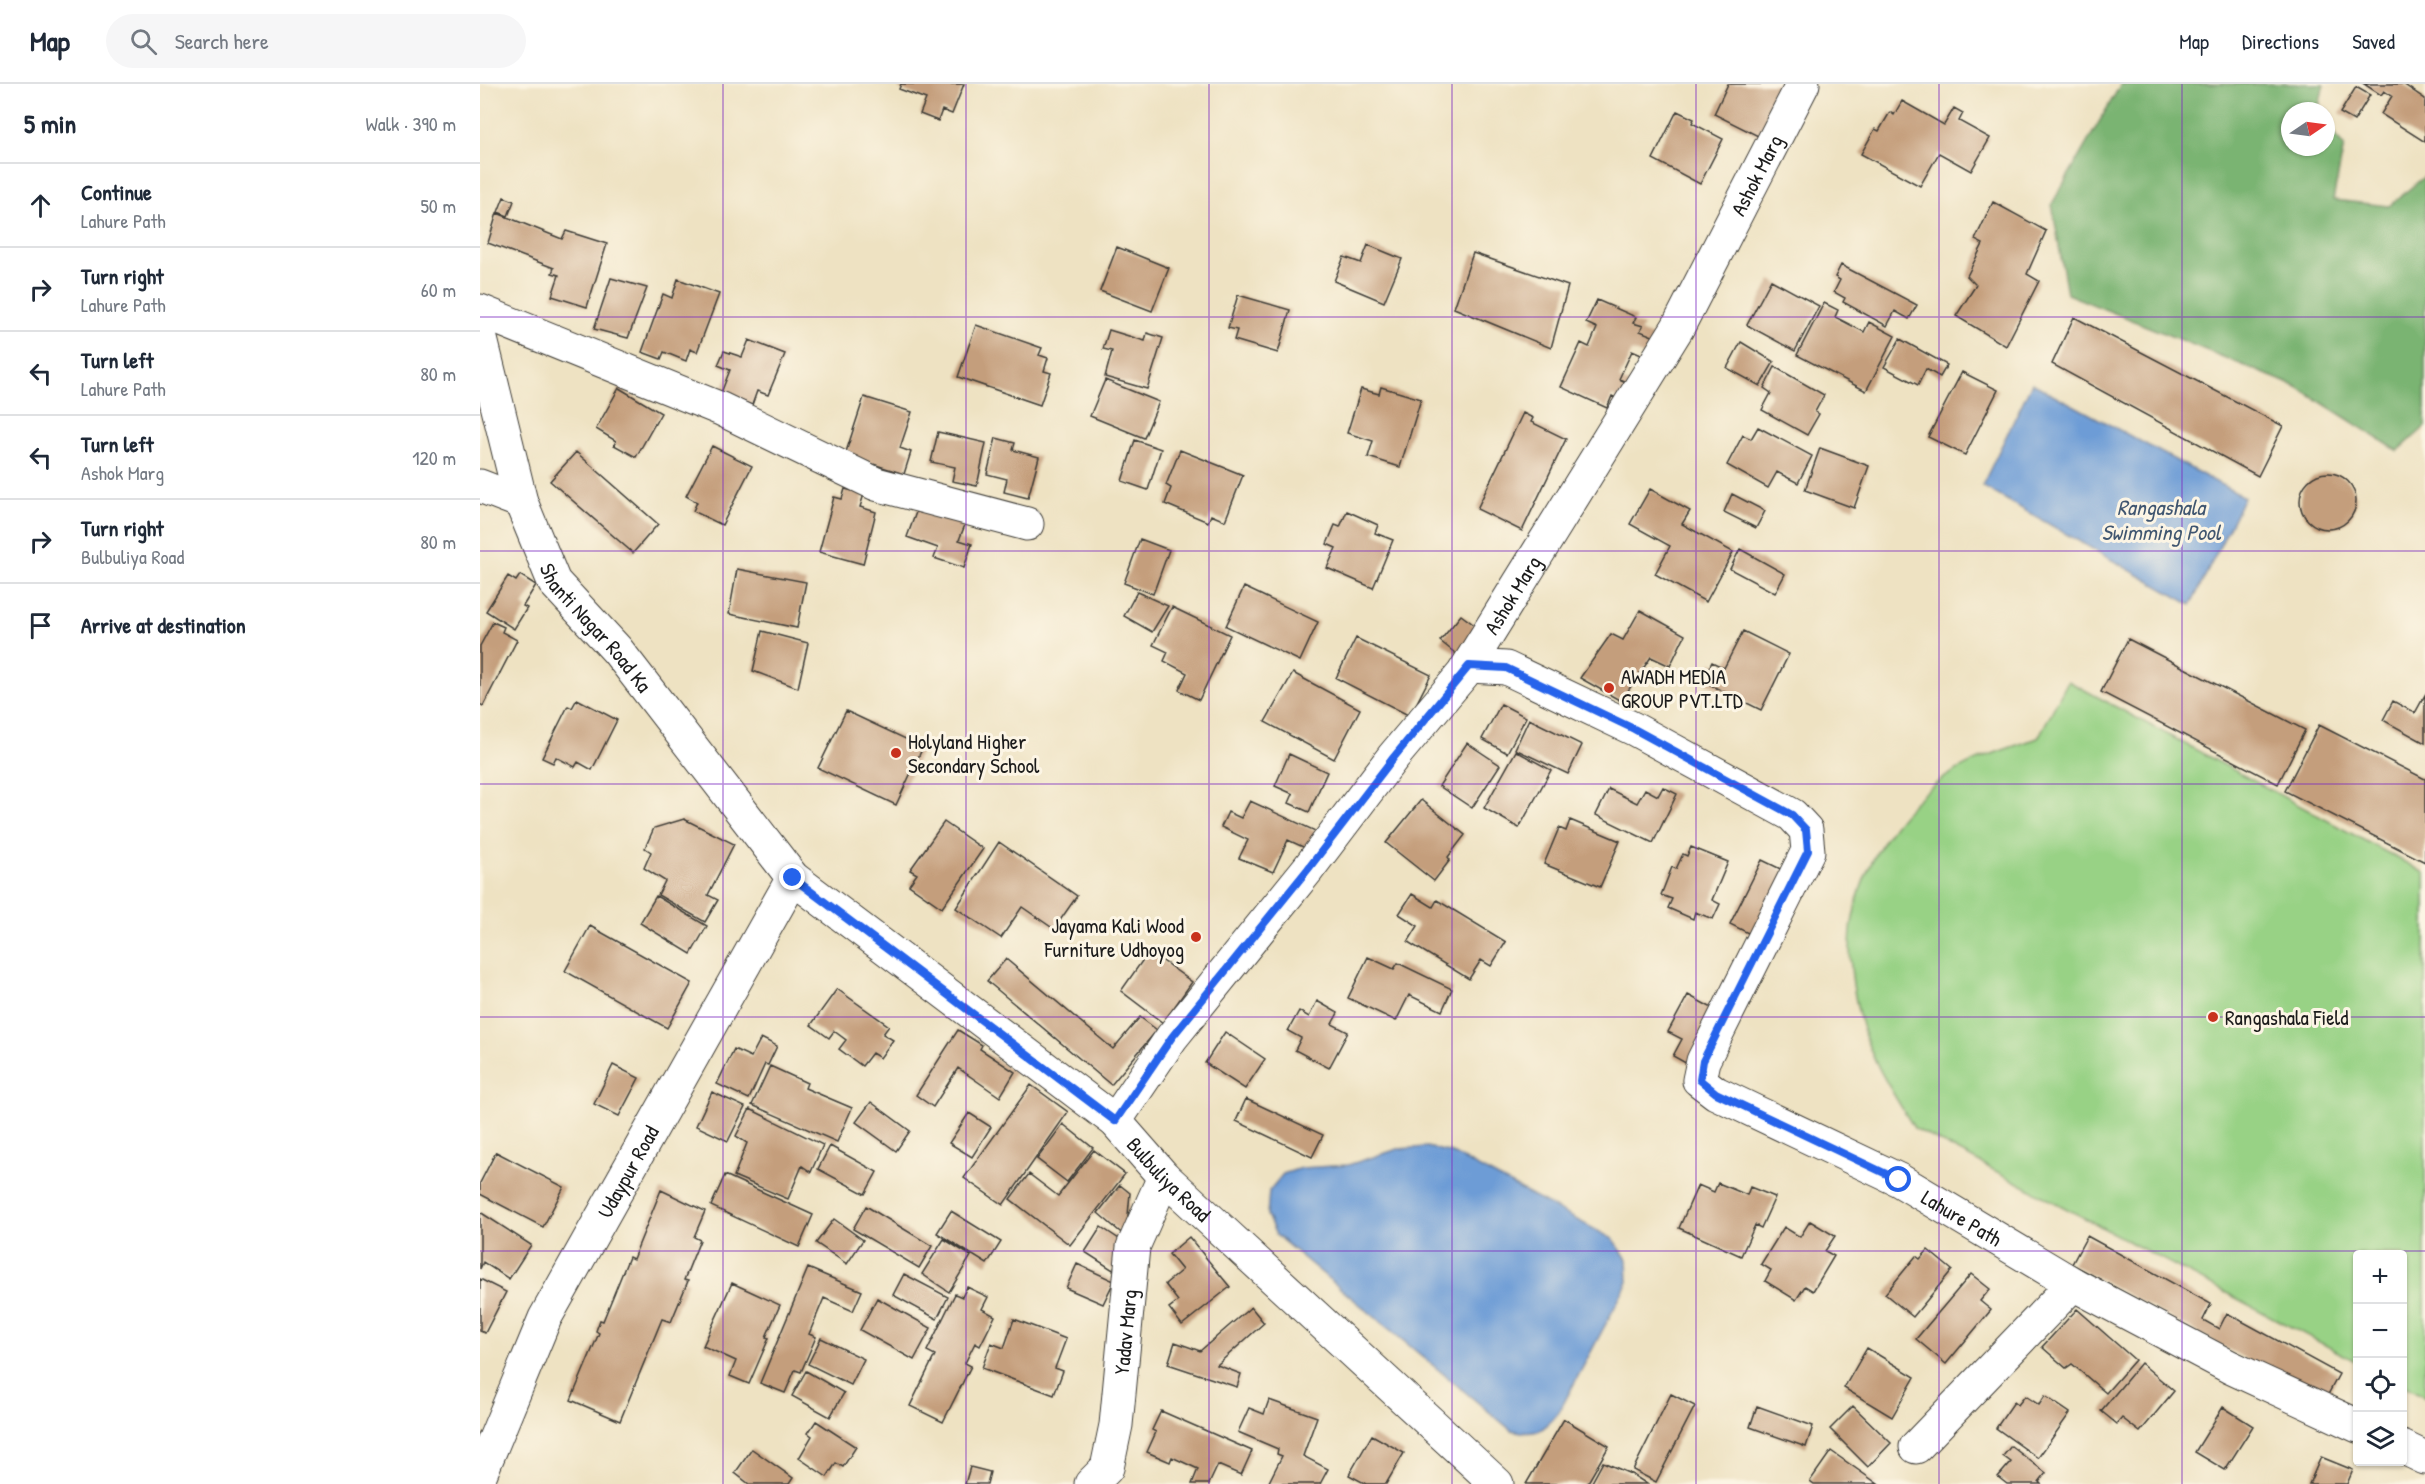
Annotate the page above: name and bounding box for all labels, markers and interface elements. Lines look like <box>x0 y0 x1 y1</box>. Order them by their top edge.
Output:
search box <box>106 14 526 68</box>
text: Map <box>30 22 70 60</box>
icon: search <box>127 25 160 58</box>
text: Search here <box>175 26 269 56</box>
text: Map <box>2179 27 2209 56</box>
text: Directions <box>2242 27 2319 56</box>
text: Saved <box>2352 27 2395 56</box>
north arrow <box>2281 102 2335 156</box>
text: 5 min <box>24 106 76 141</box>
text: Walk · 390 m <box>366 110 456 137</box>
street label: Ashok Marg <box>1723 129 1789 220</box>
text: Continue <box>81 177 152 207</box>
icon: ahead <box>24 189 57 222</box>
text: 50 m <box>420 192 456 219</box>
text: Lahure Path <box>81 207 166 234</box>
text: Turn right <box>81 261 164 291</box>
icon: right <box>24 273 57 306</box>
text: 60 m <box>421 276 456 303</box>
text: Lahure Path <box>81 291 166 318</box>
text: Turn left <box>81 345 154 375</box>
icon: left <box>24 357 57 390</box>
text: 80 m <box>420 360 456 387</box>
text: Lahure Path <box>81 375 166 402</box>
text: Turn left <box>81 429 154 459</box>
icon: left <box>24 441 57 474</box>
text: 120 m <box>412 444 456 471</box>
text: Ashok Marg <box>81 459 164 486</box>
water label: Rangashala Swimming Pool <box>2101 492 2222 547</box>
text: Turn right <box>81 513 164 543</box>
icon: right <box>24 525 57 558</box>
text: 80 m <box>420 528 456 555</box>
text: Bulbuliya Road <box>81 543 184 570</box>
street label: Ashok Marg <box>1477 550 1547 640</box>
street label: Shanti Nagar Road Ka <box>533 559 659 698</box>
icon: arrive <box>24 609 57 642</box>
text: Arrive at destination <box>81 610 246 640</box>
place label: AWADH MEDIA GROUP PVT.LTD <box>1621 662 1743 715</box>
marker: AWADH MEDIA GROUP PVT.LTD <box>1602 681 1616 695</box>
place label: Holyland Higher Secondary School <box>908 727 1040 780</box>
marker: Holyland Higher Secondary School <box>889 746 903 760</box>
route end <box>779 864 805 890</box>
place label: Jayama Kali Wood Furniture Udhoyog <box>1044 911 1184 964</box>
marker: Jayama Kali Wood Furniture Udhoyog <box>1189 930 1203 944</box>
place label: Rangashala Field <box>2225 1003 2348 1032</box>
marker: Rangashala Field <box>2206 1010 2220 1024</box>
street label: Udaypur Road <box>590 1120 665 1223</box>
street label: Bulbuliya Road <box>1121 1130 1217 1228</box>
route start <box>1885 1166 1911 1192</box>
street label: Lahure Path <box>1916 1182 2008 1253</box>
map controls <box>2353 1250 2407 1466</box>
button: + <box>2353 1250 2407 1304</box>
street label: Yadav Marg <box>1106 1288 1143 1376</box>
button: − <box>2353 1304 2407 1358</box>
button: locate <box>2353 1358 2407 1412</box>
button: layers <box>2353 1412 2407 1466</box>

